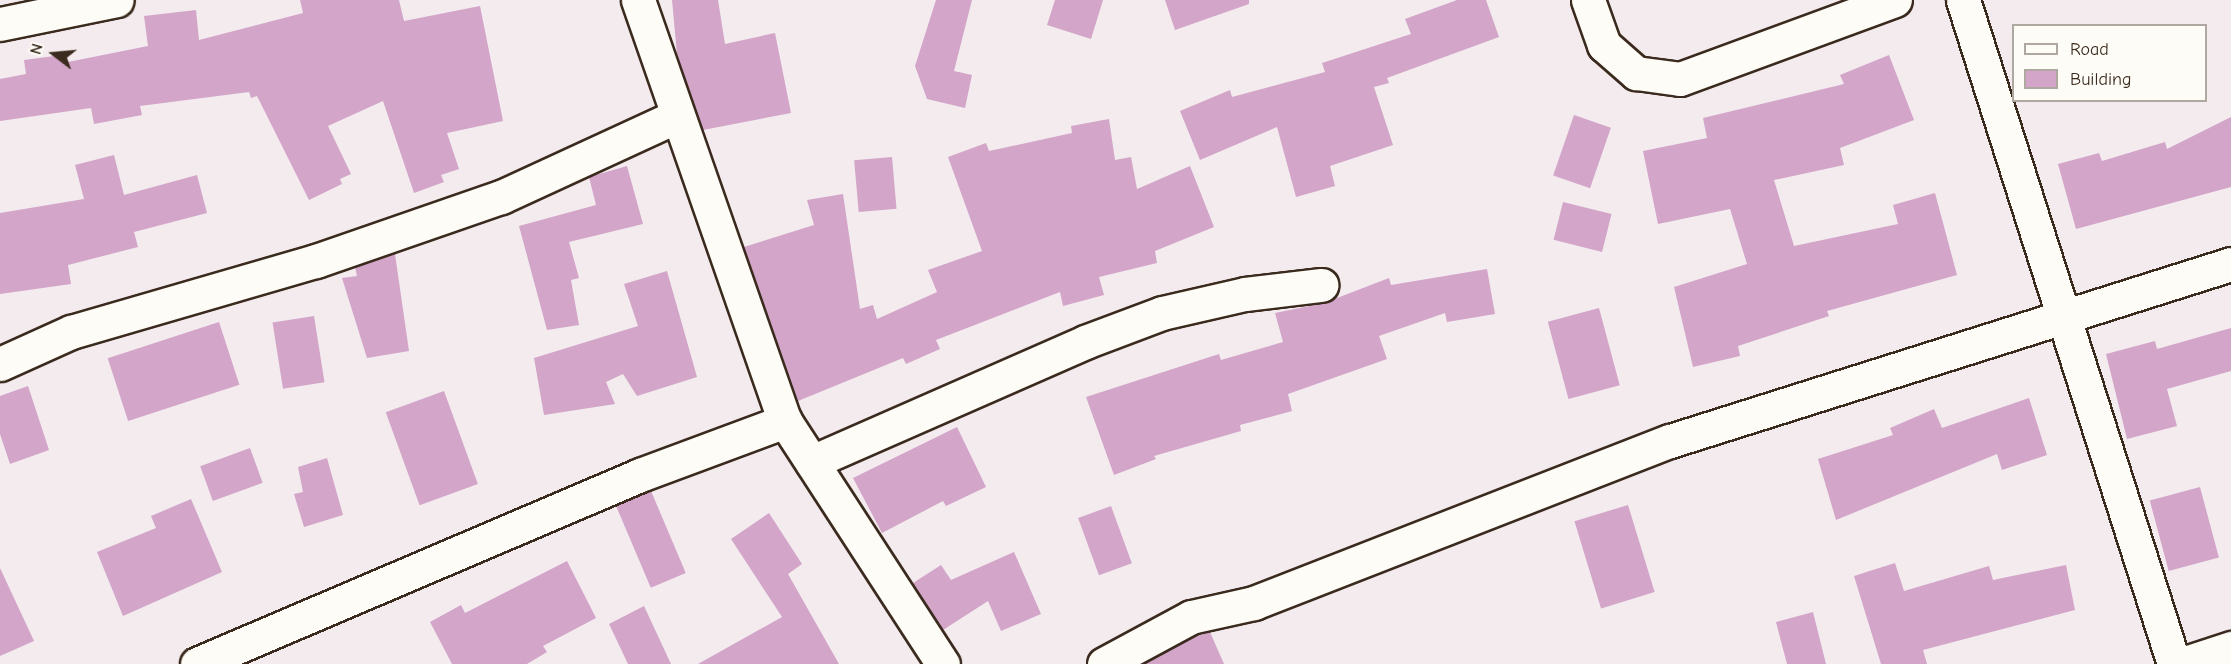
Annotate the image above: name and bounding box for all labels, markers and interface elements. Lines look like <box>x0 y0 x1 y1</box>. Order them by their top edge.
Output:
north arrow <box>24 24 84 84</box>
legend <box>2012 24 2207 102</box>
text: Road <box>2070 39 2109 60</box>
text: N <box>27 42 47 57</box>
text: Building <box>2070 69 2132 90</box>

